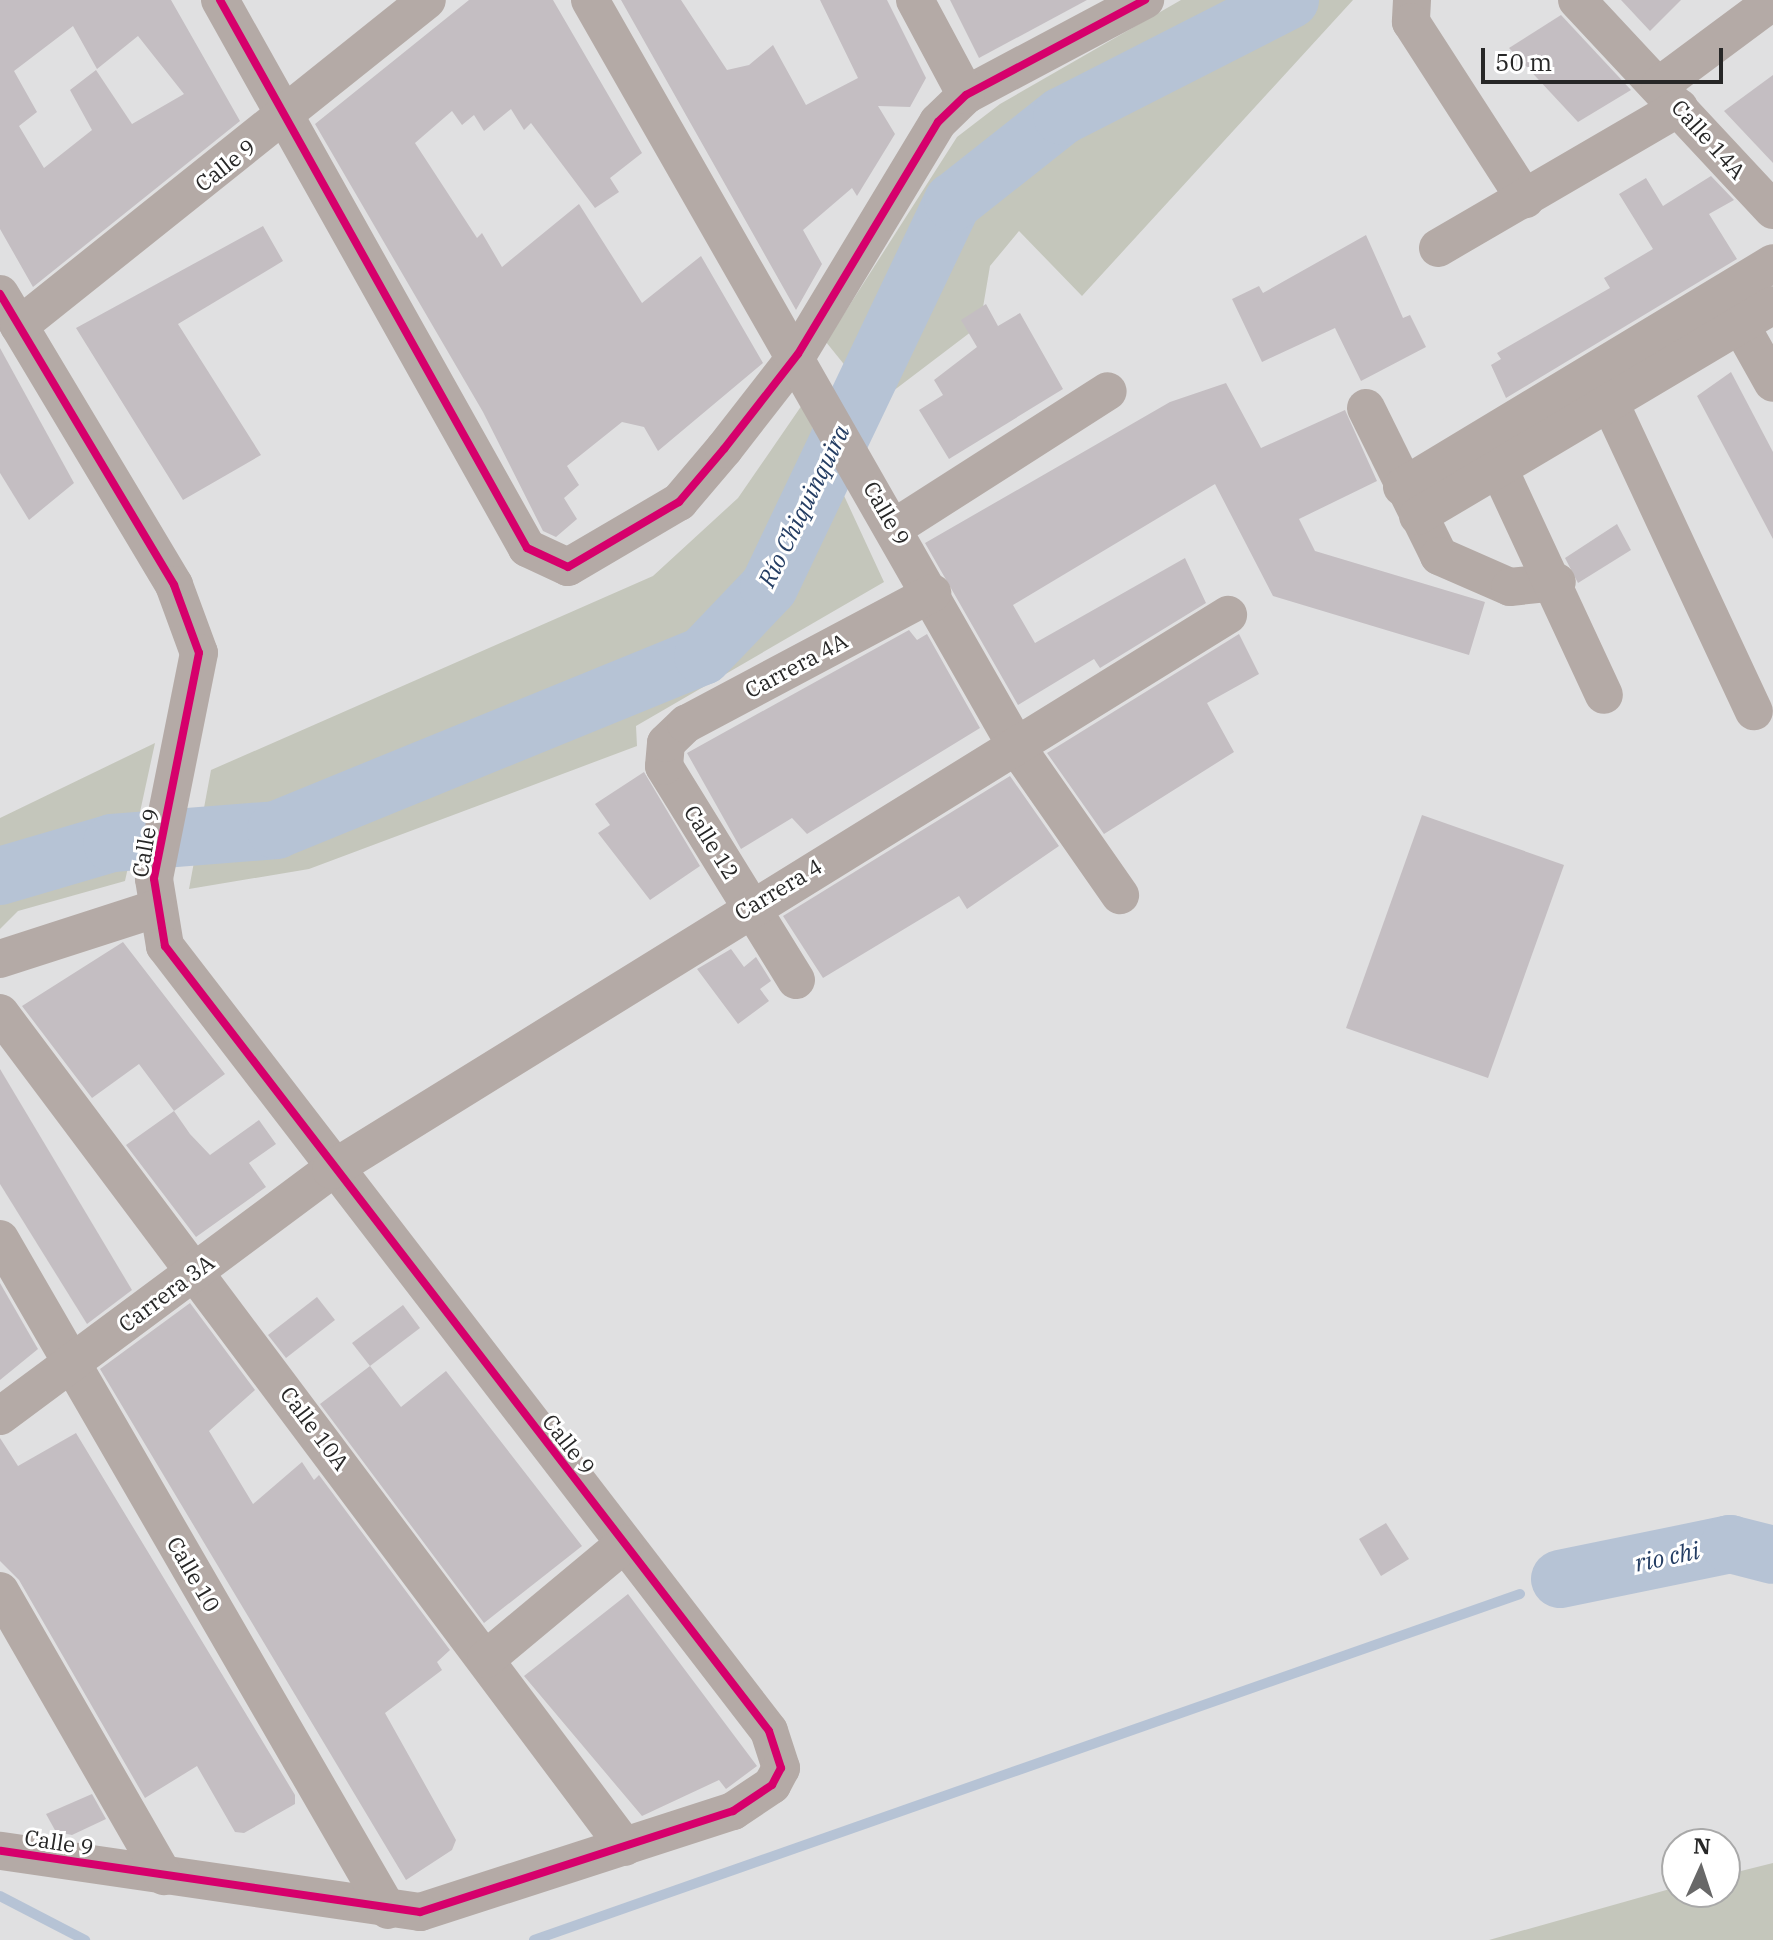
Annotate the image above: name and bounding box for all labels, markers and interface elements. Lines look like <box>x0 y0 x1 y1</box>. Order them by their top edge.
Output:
scale bar <box>1485 32 1727 82</box>
text: 50 m <box>1495 46 1552 78</box>
street label: Calle 14A <box>1667 94 1751 184</box>
street label: Calle 9 <box>190 133 260 197</box>
water label: Río Chiquinquira <box>752 420 856 592</box>
street label: Calle 9 <box>858 476 916 550</box>
street label: Carrera 4A <box>740 627 852 703</box>
street label: Calle 12 <box>679 800 745 884</box>
street label: Calle 9 <box>126 807 164 879</box>
street label: Carrera 4 <box>729 853 827 925</box>
street label: Carrera 3A <box>113 1249 219 1337</box>
street label: Calle 10A <box>275 1381 355 1475</box>
street label: Calle 9 <box>537 1409 601 1479</box>
street label: Calle 10 <box>162 1532 226 1616</box>
water label: rio chi <box>1632 1536 1702 1578</box>
street label: Calle 9 <box>23 1824 95 1860</box>
north arrow <box>1661 1828 1741 1908</box>
text: N <box>1693 1831 1712 1860</box>

